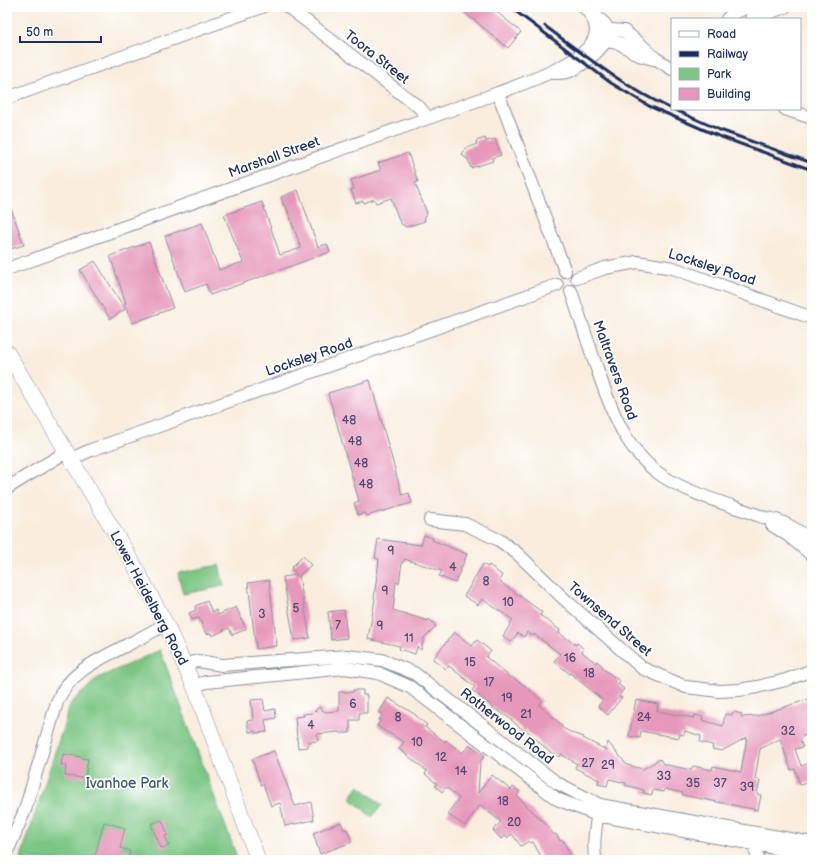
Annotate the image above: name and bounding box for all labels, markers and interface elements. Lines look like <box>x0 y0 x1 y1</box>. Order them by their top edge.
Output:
scale bar <box>20 18 101 44</box>
legend <box>671 18 801 110</box>
text: 50 m <box>26 25 53 40</box>
street label: Toora Street <box>341 26 413 88</box>
text: Road <box>707 27 736 42</box>
text: Railway <box>707 47 749 62</box>
text: Park <box>707 67 731 82</box>
text: Building <box>707 87 751 102</box>
street label: Marshall Street <box>226 132 323 181</box>
street label: Locksley Road <box>666 245 758 289</box>
street label: Maltravers Road <box>589 318 641 422</box>
street label: Locksley Road <box>263 334 355 380</box>
house number: 48 <box>342 413 356 428</box>
house number: 48 <box>348 434 362 449</box>
house number: 48 <box>354 456 368 471</box>
house number: 48 <box>359 477 373 492</box>
street label: Lower Heidelberg Road <box>106 528 192 668</box>
house number: 9 <box>388 544 395 559</box>
house number: 4 <box>449 560 457 575</box>
house number: 8 <box>483 574 490 589</box>
street label: Townsend Street <box>565 578 656 660</box>
house number: 9 <box>382 584 389 599</box>
house number: 10 <box>502 595 514 610</box>
house number: 5 <box>293 601 300 616</box>
house number: 3 <box>258 607 266 622</box>
house number: 7 <box>335 618 341 633</box>
house number: 9 <box>377 619 384 634</box>
house number: 11 <box>404 631 414 646</box>
house number: 16 <box>564 651 576 666</box>
house number: 15 <box>464 655 476 670</box>
house number: 18 <box>583 666 595 681</box>
house number: 17 <box>484 675 494 690</box>
street label: Rotherwood Road <box>457 684 557 768</box>
house number: 19 <box>501 691 513 706</box>
house number: 6 <box>349 697 357 712</box>
house number: 21 <box>520 707 532 722</box>
house number: 8 <box>395 710 402 725</box>
house number: 24 <box>637 710 652 725</box>
house number: 4 <box>307 718 315 733</box>
house number: 32 <box>781 724 795 739</box>
house number: 10 <box>411 735 423 750</box>
house number: 12 <box>435 750 447 765</box>
house number: 27 <box>582 756 595 771</box>
house number: 29 <box>601 758 615 773</box>
house number: 14 <box>455 764 468 779</box>
house number: 33 <box>657 769 671 784</box>
park label: Ivanhoe Park <box>86 775 168 792</box>
house number: 35 <box>686 776 700 791</box>
house number: 37 <box>713 776 727 791</box>
house number: 39 <box>740 780 754 795</box>
house number: 18 <box>497 794 509 809</box>
house number: 20 <box>507 815 521 830</box>

